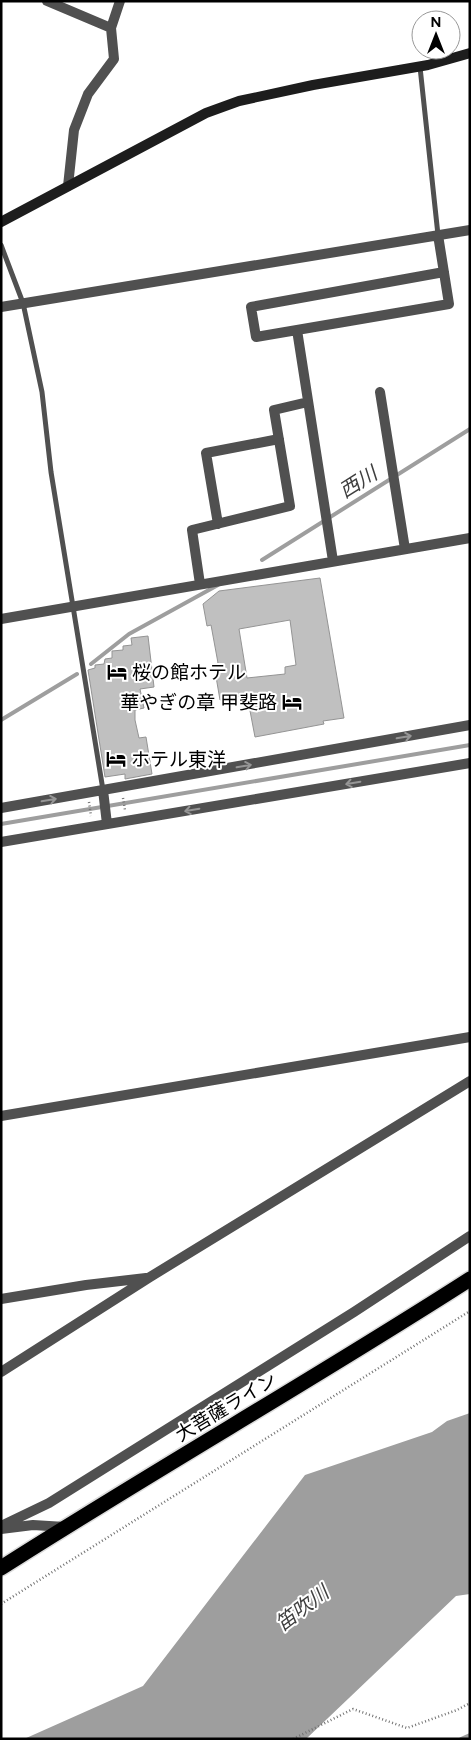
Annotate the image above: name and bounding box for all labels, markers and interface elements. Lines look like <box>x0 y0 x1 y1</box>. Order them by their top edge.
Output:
north arrow <box>411 10 461 60</box>
text: N <box>431 14 441 31</box>
water label: 西川 <box>335 460 383 503</box>
hotel icon: 桜の館ホテル <box>106 661 128 683</box>
place label: 桜の館ホテル <box>132 661 246 684</box>
place label: 華やぎの章 甲斐路 <box>120 691 277 714</box>
hotel icon: 華やぎの章 甲斐路 <box>281 691 303 713</box>
one-way arrow <box>395 732 411 742</box>
hotel icon: ホテル東洋 <box>105 748 127 770</box>
place label: ホテル東洋 <box>131 748 226 771</box>
one-way arrow <box>235 760 251 770</box>
one-way arrow <box>345 779 361 789</box>
one-way arrow <box>41 794 57 804</box>
one-way arrow <box>185 805 201 815</box>
street label: 大菩薩ライン <box>171 1368 281 1446</box>
water label: 笛吹川 <box>271 1579 335 1636</box>

